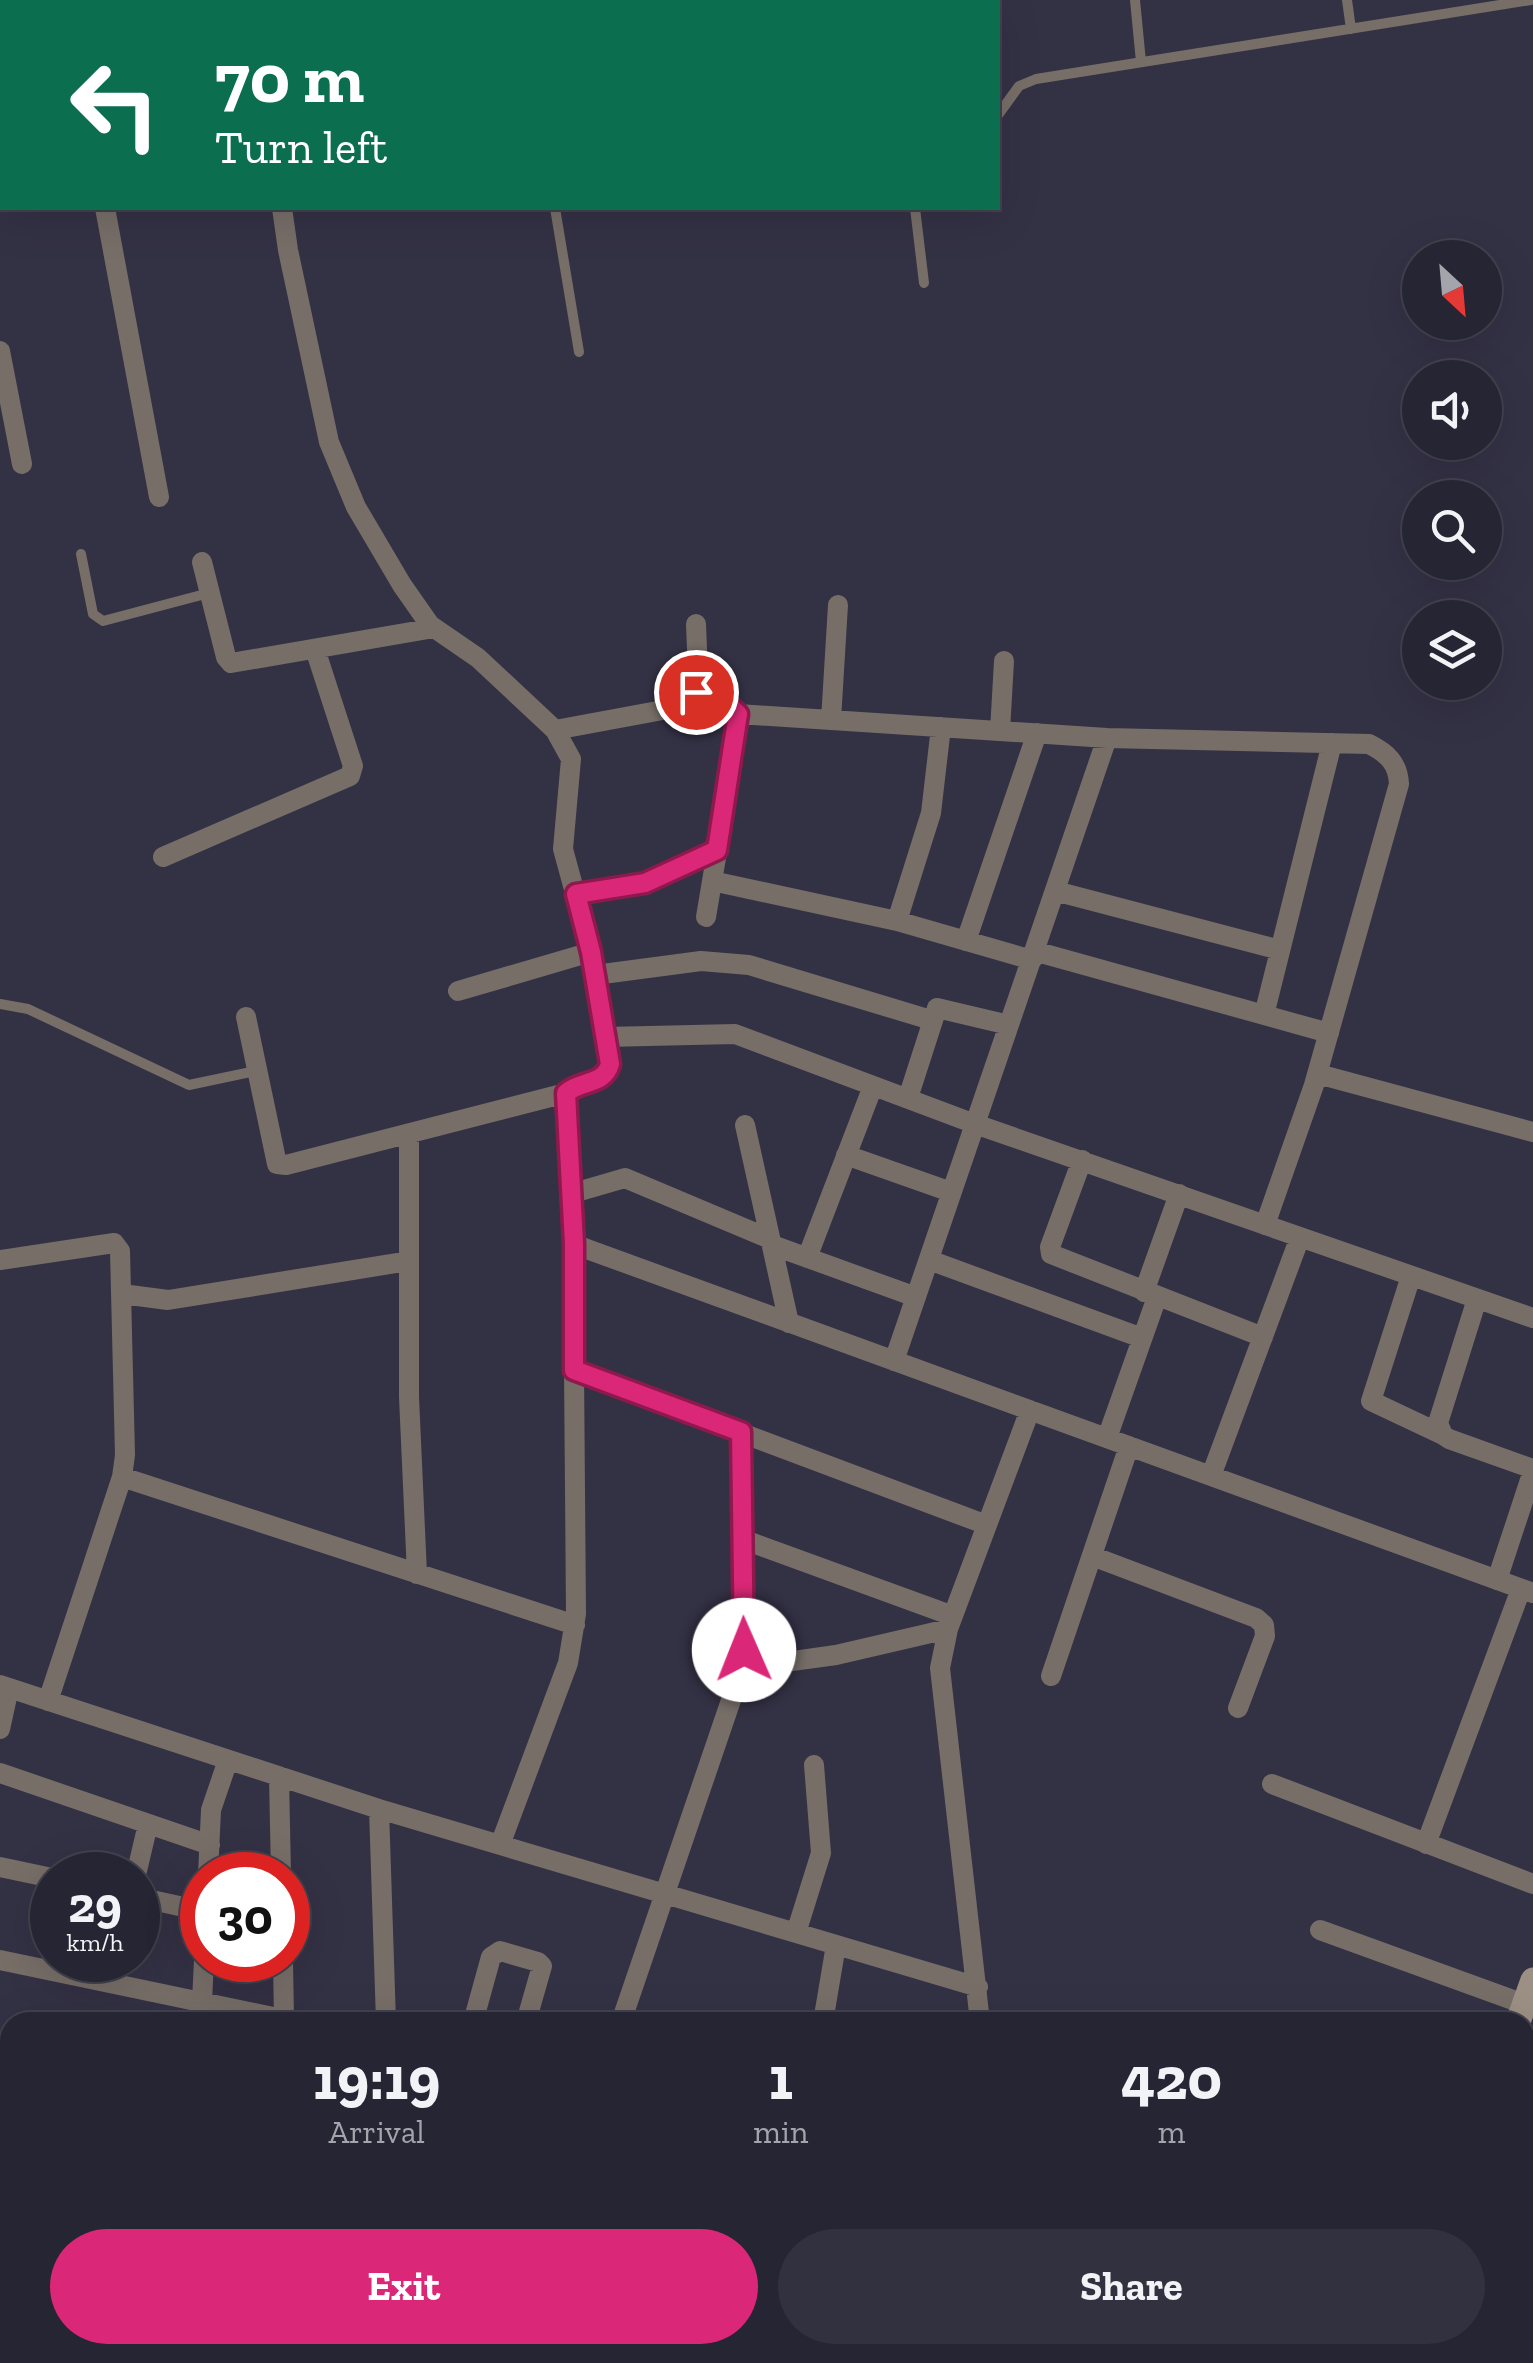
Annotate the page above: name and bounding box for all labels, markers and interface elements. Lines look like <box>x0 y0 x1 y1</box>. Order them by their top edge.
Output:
text: 70 m <box>215 36 364 120</box>
icon: left <box>50 40 180 170</box>
text: Turn left <box>215 121 387 175</box>
north arrow <box>1402 240 1502 340</box>
map controls <box>1402 240 1502 700</box>
button: sound <box>1402 360 1502 460</box>
button: search <box>1402 480 1502 580</box>
button: layers <box>1402 600 1502 700</box>
pin <box>654 650 739 735</box>
icon: arrive <box>669 665 724 720</box>
position arrow <box>692 1598 796 1702</box>
speed limit sign: 30 <box>180 1852 310 1982</box>
text: 29 <box>68 1875 122 1935</box>
text: km/h <box>66 1927 124 1957</box>
text: 19:19 <box>313 2042 440 2114</box>
text: 1 <box>769 2042 793 2114</box>
text: 420 <box>1121 2042 1222 2114</box>
text: Arrival <box>328 2113 425 2151</box>
text: min <box>753 2113 808 2151</box>
text: m <box>1158 2113 1185 2151</box>
button: Exit <box>50 2229 758 2344</box>
button: Share <box>778 2229 1485 2344</box>

